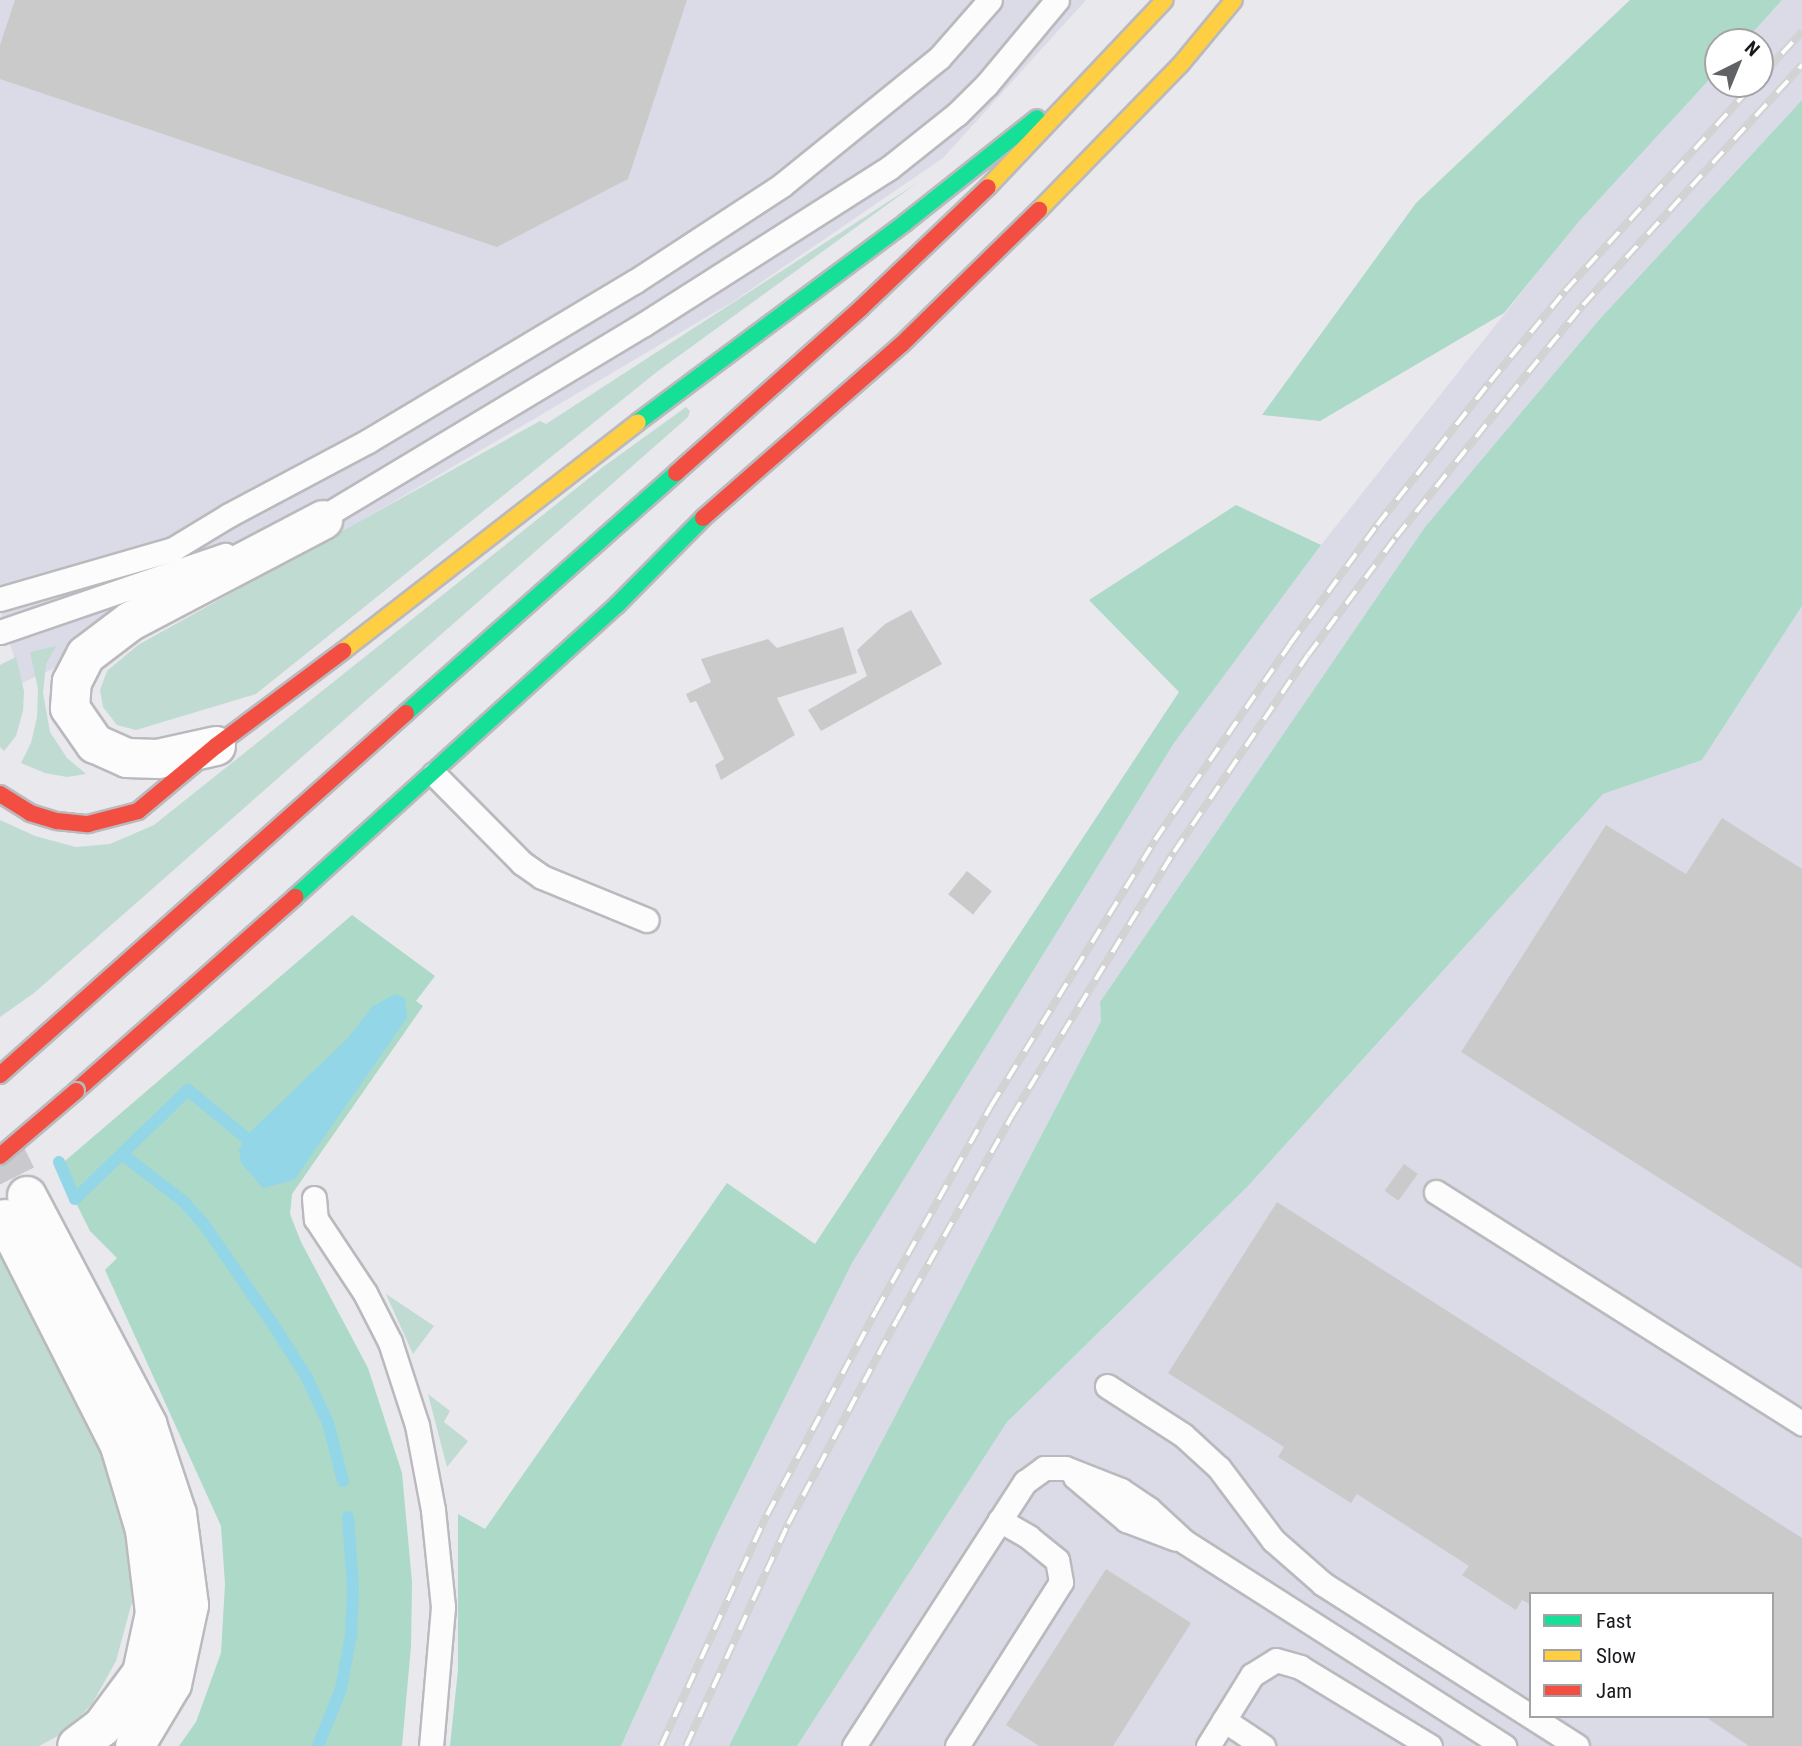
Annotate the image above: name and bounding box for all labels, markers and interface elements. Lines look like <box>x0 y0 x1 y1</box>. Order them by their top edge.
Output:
north arrow <box>1704 28 1774 98</box>
text: N <box>1740 36 1764 61</box>
legend <box>1529 1592 1774 1718</box>
text: Fast <box>1596 1609 1632 1633</box>
text: Slow <box>1596 1644 1636 1668</box>
text: Jam <box>1596 1679 1632 1703</box>

